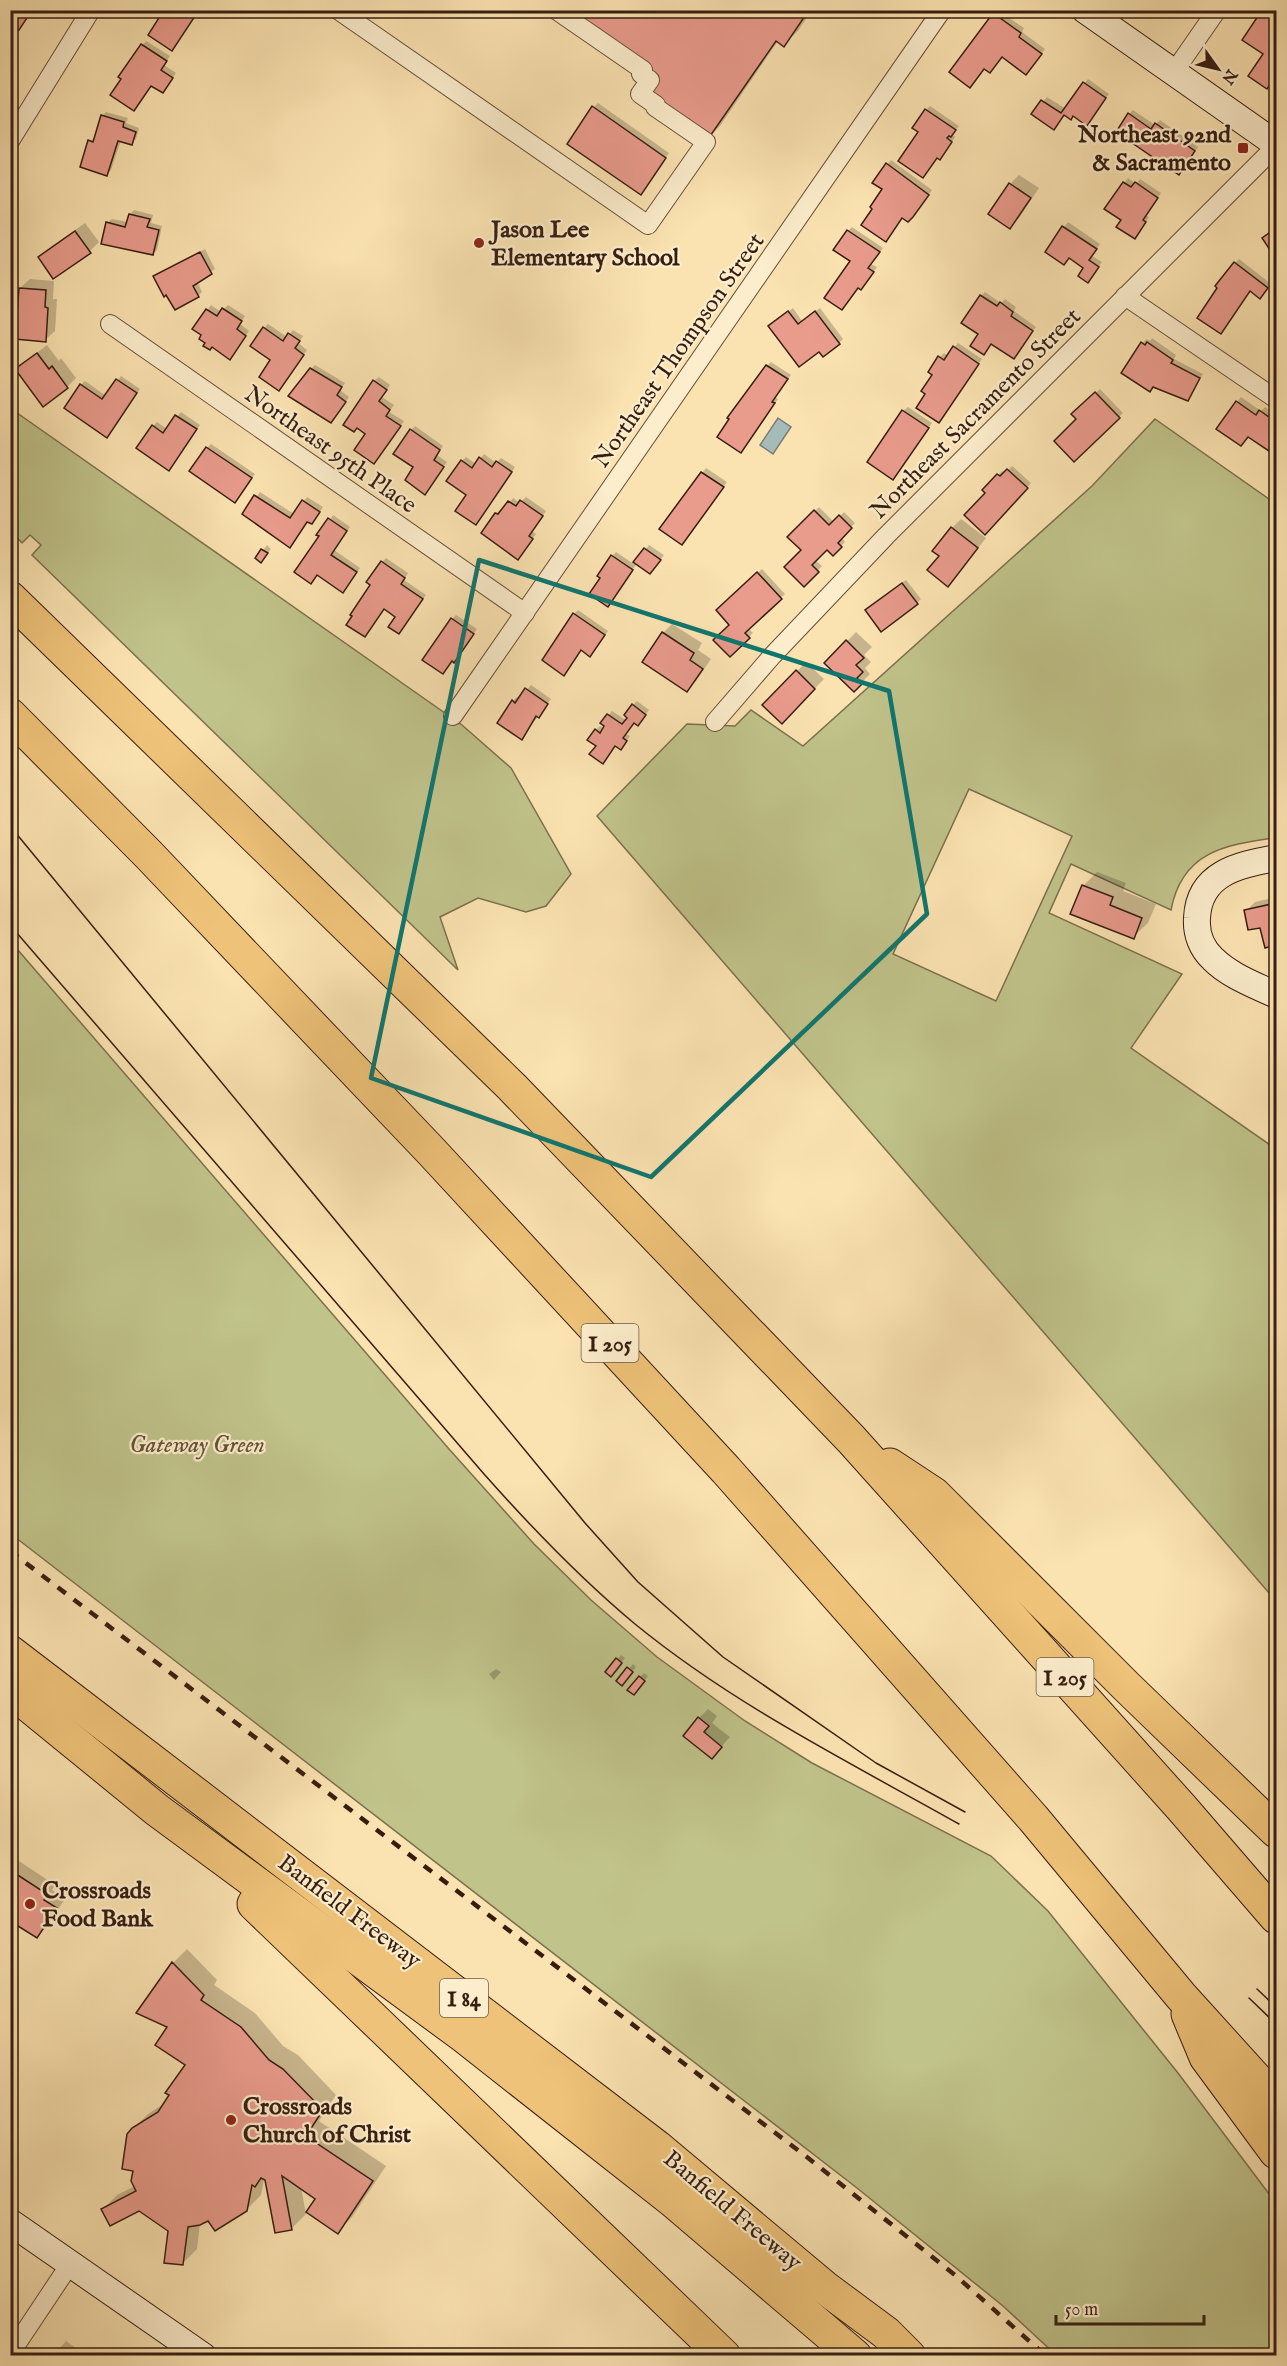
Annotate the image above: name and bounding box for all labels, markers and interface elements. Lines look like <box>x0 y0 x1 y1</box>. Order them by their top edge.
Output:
north arrow <box>1188 39 1248 99</box>
text: N <box>1217 64 1241 88</box>
place label: Northeast 92nd & Sacramento <box>1077 120 1232 179</box>
marker: Northeast 92nd & Sacramento <box>1236 141 1250 155</box>
place label: Jason Lee Elementary School <box>488 215 680 274</box>
street label: Northeast Thompson Street <box>586 227 772 474</box>
marker: Jason Lee Elementary School <box>472 236 486 250</box>
street label: Northeast Sacramento Street <box>864 302 1088 526</box>
street label: Northeast 95th Place <box>238 379 422 521</box>
road number: I 205 <box>582 1324 638 1362</box>
park label: Gateway Green <box>129 1430 265 1461</box>
road number: I 205 <box>1036 1658 1094 1696</box>
street label: Banfield Freeway <box>271 1848 427 1976</box>
place label: Crossroads Food Bank <box>42 1876 154 1935</box>
marker: Crossroads Food Bank <box>23 1897 37 1911</box>
road number: I 84 <box>440 1979 488 2017</box>
place label: Crossroads Church of Christ <box>243 2092 412 2151</box>
marker: Crossroads Church of Christ <box>224 2113 238 2127</box>
street label: Banfield Freeway <box>656 2144 808 2278</box>
scale bar <box>1056 2288 1204 2326</box>
text: 50 m <box>1065 2299 1098 2322</box>

